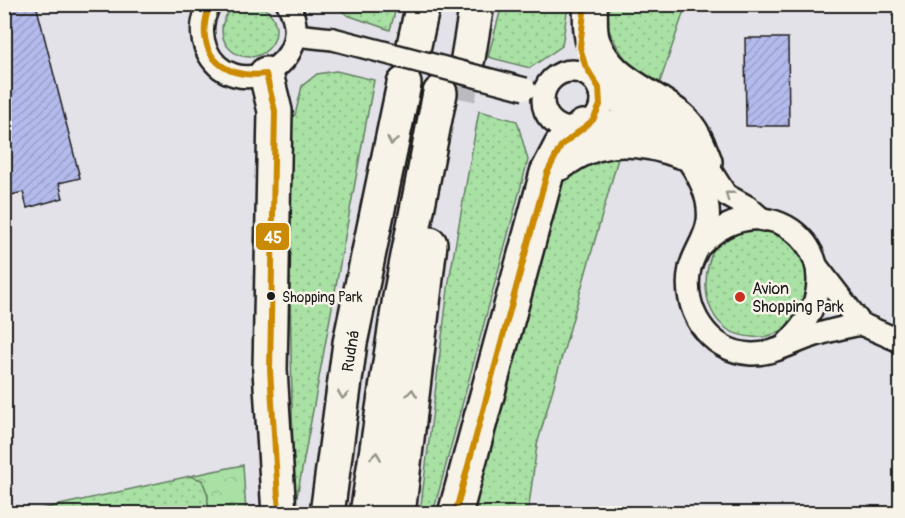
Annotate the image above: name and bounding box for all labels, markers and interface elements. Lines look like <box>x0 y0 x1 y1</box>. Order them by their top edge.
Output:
one-way arrow <box>386 136 399 146</box>
one-way arrow <box>725 191 736 202</box>
line badge: 45 <box>255 222 290 251</box>
text: 45 <box>264 228 282 248</box>
place label: Avion Shopping Park <box>752 279 844 317</box>
place label: Shopping Park <box>282 289 363 306</box>
marker: Shopping Park <box>265 290 277 302</box>
marker: Avion Shopping Park <box>733 290 747 304</box>
street label: Rudná <box>338 329 364 373</box>
one-way arrow <box>406 388 418 397</box>
one-way arrow <box>337 390 349 399</box>
one-way arrow <box>369 451 382 461</box>

